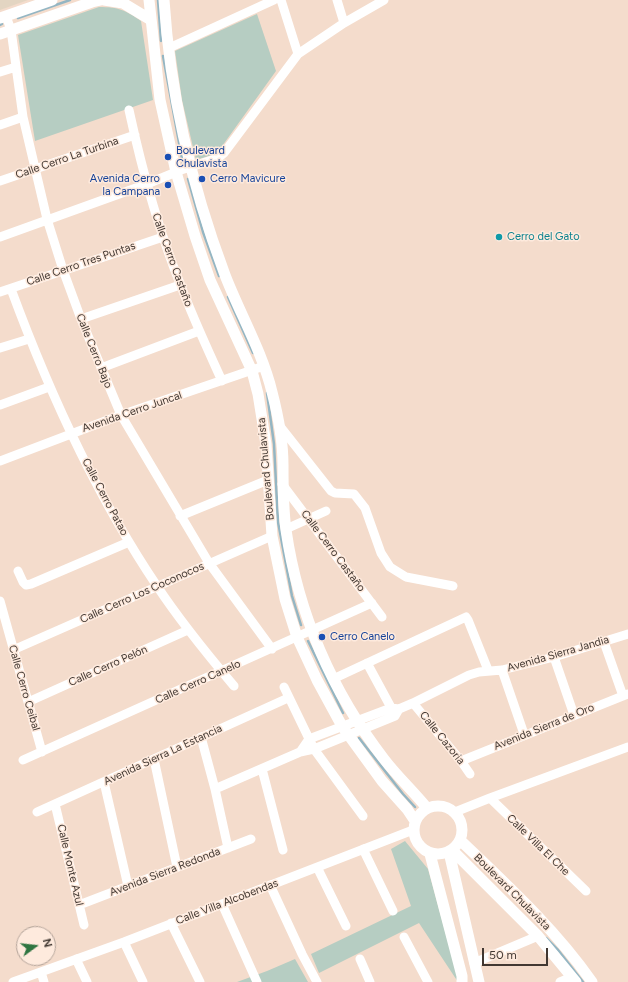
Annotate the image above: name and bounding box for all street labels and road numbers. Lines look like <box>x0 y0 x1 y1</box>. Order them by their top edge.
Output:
street label: Calle Cerro La Turbina <box>14 134 120 182</box>
street label: Calle Cerro Castaño <box>149 211 195 309</box>
street label: Calle Cerro Tres Puntas <box>25 239 137 289</box>
street label: Calle Cerro Bajo <box>73 312 115 390</box>
street label: Avenida Cerro Juncal <box>80 389 184 435</box>
street label: Boulevard Chulavista <box>255 417 277 521</box>
street label: Calle Cerro Patao <box>79 456 131 538</box>
street label: Calle Cerro Castaño <box>298 508 368 594</box>
street label: Calle Cerro Los Coconocos <box>78 560 206 626</box>
street label: Avenida Sierra Jandia <box>505 633 611 675</box>
street label: Calle Cerro Pelón <box>67 643 149 689</box>
street label: Calle Cerro Ceibal <box>5 644 43 732</box>
street label: Calle Cerro Canelo <box>153 657 243 707</box>
street label: Avenida Sierra de Oro <box>492 701 596 753</box>
street label: Calle Cazoria <box>417 709 467 767</box>
street label: Avenida Sierra La Estancia <box>102 722 224 788</box>
street label: Calle Villa El Che <box>504 812 572 878</box>
street label: Calle Monte Azul <box>54 823 86 907</box>
street label: Avenida Sierra Redonda <box>108 845 222 899</box>
street label: Boulevard Chulavista <box>471 851 553 933</box>
street label: Calle Villa Alcobendas <box>174 876 280 928</box>

